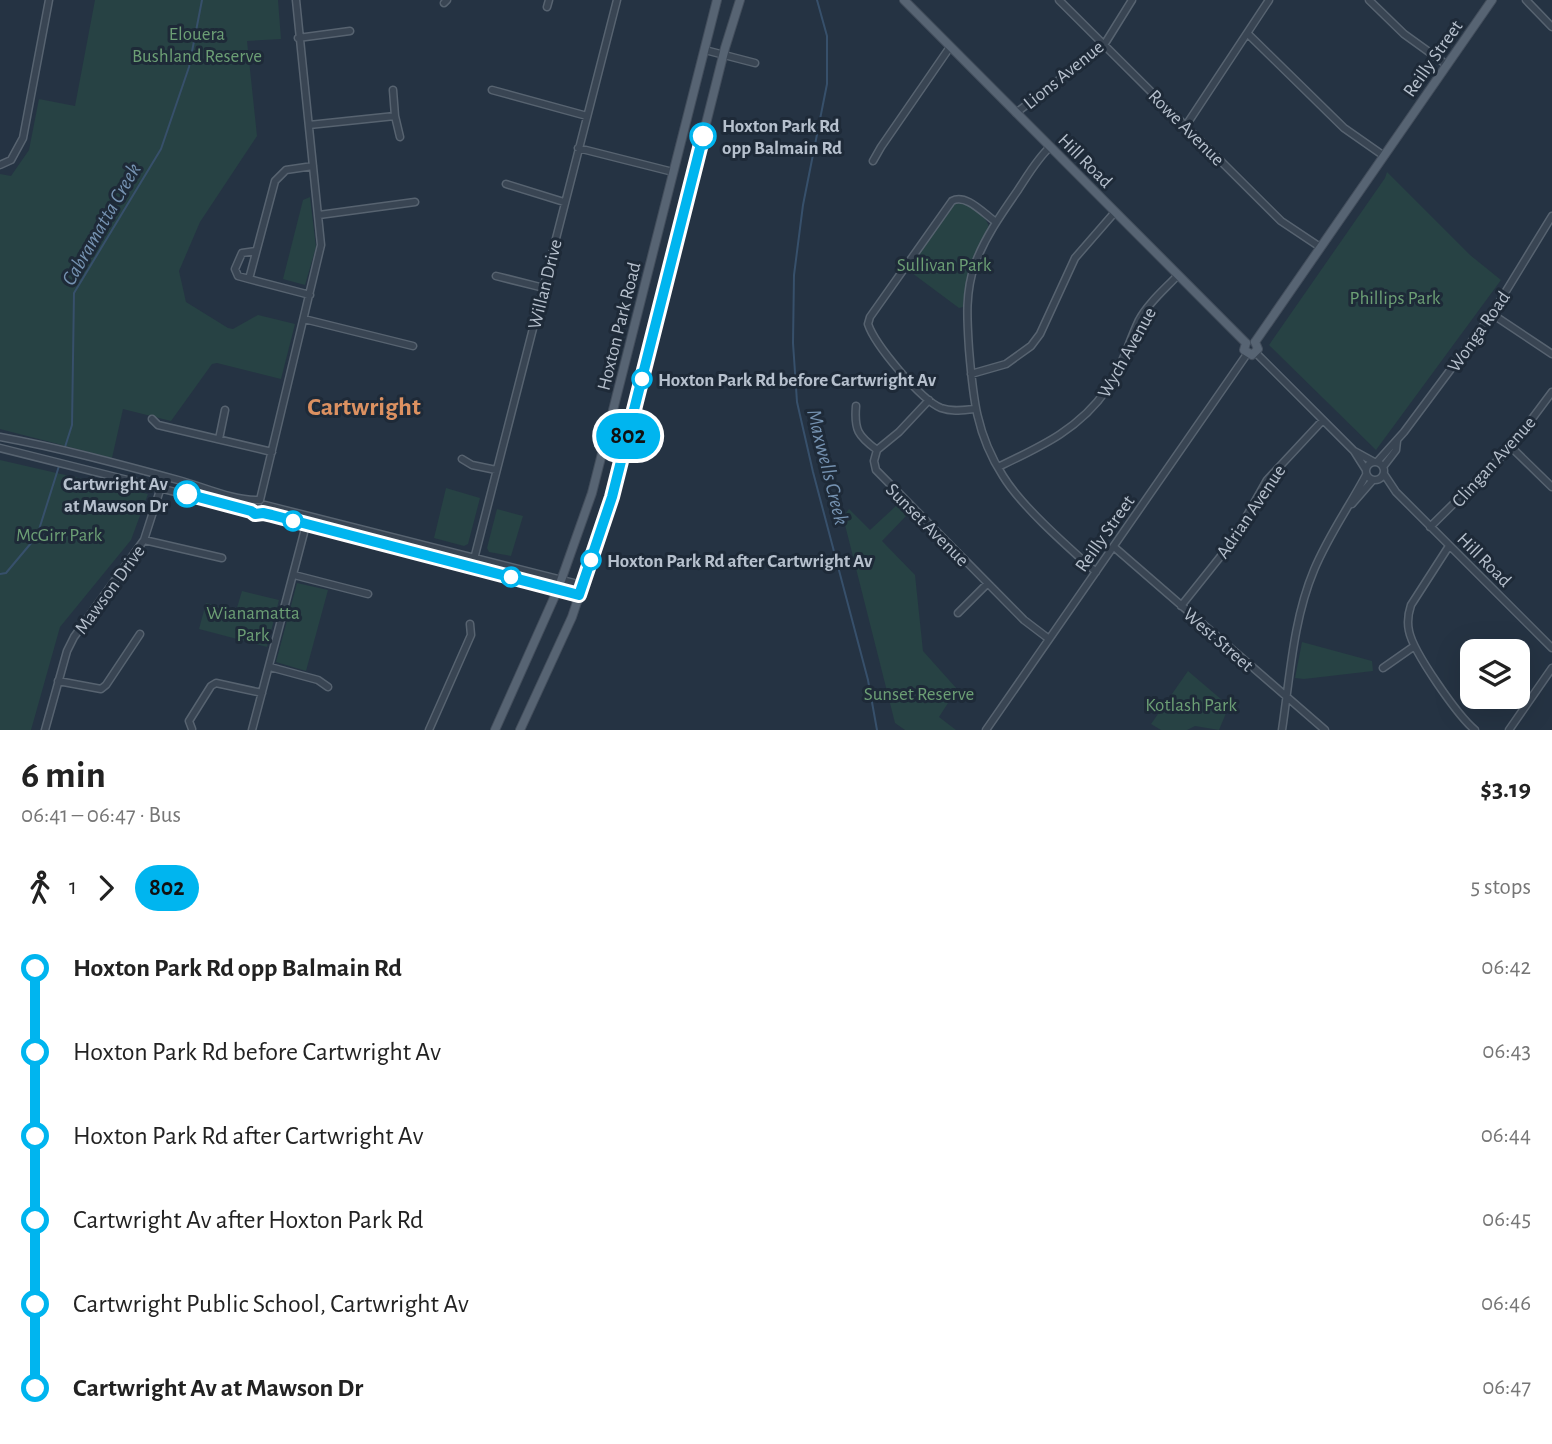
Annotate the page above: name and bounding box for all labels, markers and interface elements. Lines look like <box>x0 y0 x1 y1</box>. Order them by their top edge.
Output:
street label: Reilly Street <box>1400 17 1466 101</box>
park label: Elouera Bushland Reserve <box>132 25 262 66</box>
street label: Lions Avenue <box>1020 37 1108 113</box>
street label: Rowe Avenue <box>1144 86 1228 170</box>
place label: Hoxton Park Rd opp Balmain Rd <box>722 117 842 158</box>
marker: Hoxton Park Rd opp Balmain Rd <box>690 123 716 149</box>
street label: Hill Road <box>1054 130 1116 192</box>
water label: Cabramatta Creek <box>58 159 145 289</box>
street label: Willan Drive <box>525 237 566 331</box>
park label: Sullivan Park <box>897 256 992 275</box>
street label: Hoxton Park Road <box>594 260 645 392</box>
street label: Wonga Road <box>1445 288 1514 376</box>
park label: Phillips Park <box>1350 289 1441 308</box>
street label: Wych Avenue <box>1095 304 1160 401</box>
marker: Hoxton Park Rd before Cartwright Av <box>632 369 652 389</box>
place label: Hoxton Park Rd before Cartwright Av <box>658 371 937 390</box>
district label: Cartwright <box>307 394 421 420</box>
water label: Maxwells Creek <box>803 407 852 527</box>
line badge: 802 <box>588 413 668 459</box>
street label: Clingan Avenue <box>1449 413 1540 511</box>
text: 802 <box>610 424 646 448</box>
street label: Adrian Avenue <box>1213 462 1289 562</box>
place label: Cartwright Av at Mawson Dr <box>63 475 169 516</box>
street label: Sunset Avenue <box>882 480 972 570</box>
marker: Cartwright Av at Mawson Dr <box>174 481 200 507</box>
street label: Reilly Street <box>1072 492 1138 576</box>
unlabelled marker <box>283 511 303 531</box>
park label: McGirr Park <box>16 526 102 545</box>
street label: Hill Road <box>1453 529 1515 591</box>
street label: Mawson Drive <box>72 542 149 638</box>
marker: Hoxton Park Rd after Cartwright Av <box>581 550 601 570</box>
place label: Hoxton Park Rd after Cartwright Av <box>607 552 873 571</box>
unlabelled marker <box>501 567 521 587</box>
park label: Wianamatta Park <box>206 604 300 645</box>
street label: West Street <box>1179 605 1257 675</box>
map controls <box>1460 639 1530 709</box>
button: layers <box>1460 639 1530 709</box>
park label: Sunset Reserve <box>864 685 974 704</box>
park label: Kotlash Park <box>1145 696 1237 715</box>
text: 6 min <box>21 757 106 795</box>
text: $3.19 <box>1480 776 1531 802</box>
text: 06:41 – 06:47 · Bus <box>21 804 181 827</box>
icon: walk <box>21 869 59 907</box>
icon: forward <box>87 869 125 907</box>
text: 1 <box>69 876 77 899</box>
text: 802 <box>149 876 185 900</box>
text: 5 stops <box>1471 876 1531 899</box>
text: Hoxton Park Rd opp Balmain Rd <box>73 955 402 981</box>
text: 06:42 <box>1481 956 1531 979</box>
text: Hoxton Park Rd before Cartwright Av <box>73 1039 441 1065</box>
text: 06:43 <box>1482 1040 1531 1063</box>
text: Hoxton Park Rd after Cartwright Av <box>73 1123 423 1149</box>
text: 06:44 <box>1481 1124 1531 1147</box>
text: Cartwright Av after Hoxton Park Rd <box>73 1207 423 1233</box>
text: 06:45 <box>1482 1208 1531 1231</box>
text: Cartwright Public School, Cartwright Av <box>73 1291 469 1317</box>
text: 06:46 <box>1481 1292 1531 1315</box>
text: Cartwright Av at Mawson Dr <box>73 1375 363 1401</box>
text: 06:47 <box>1482 1376 1531 1399</box>

